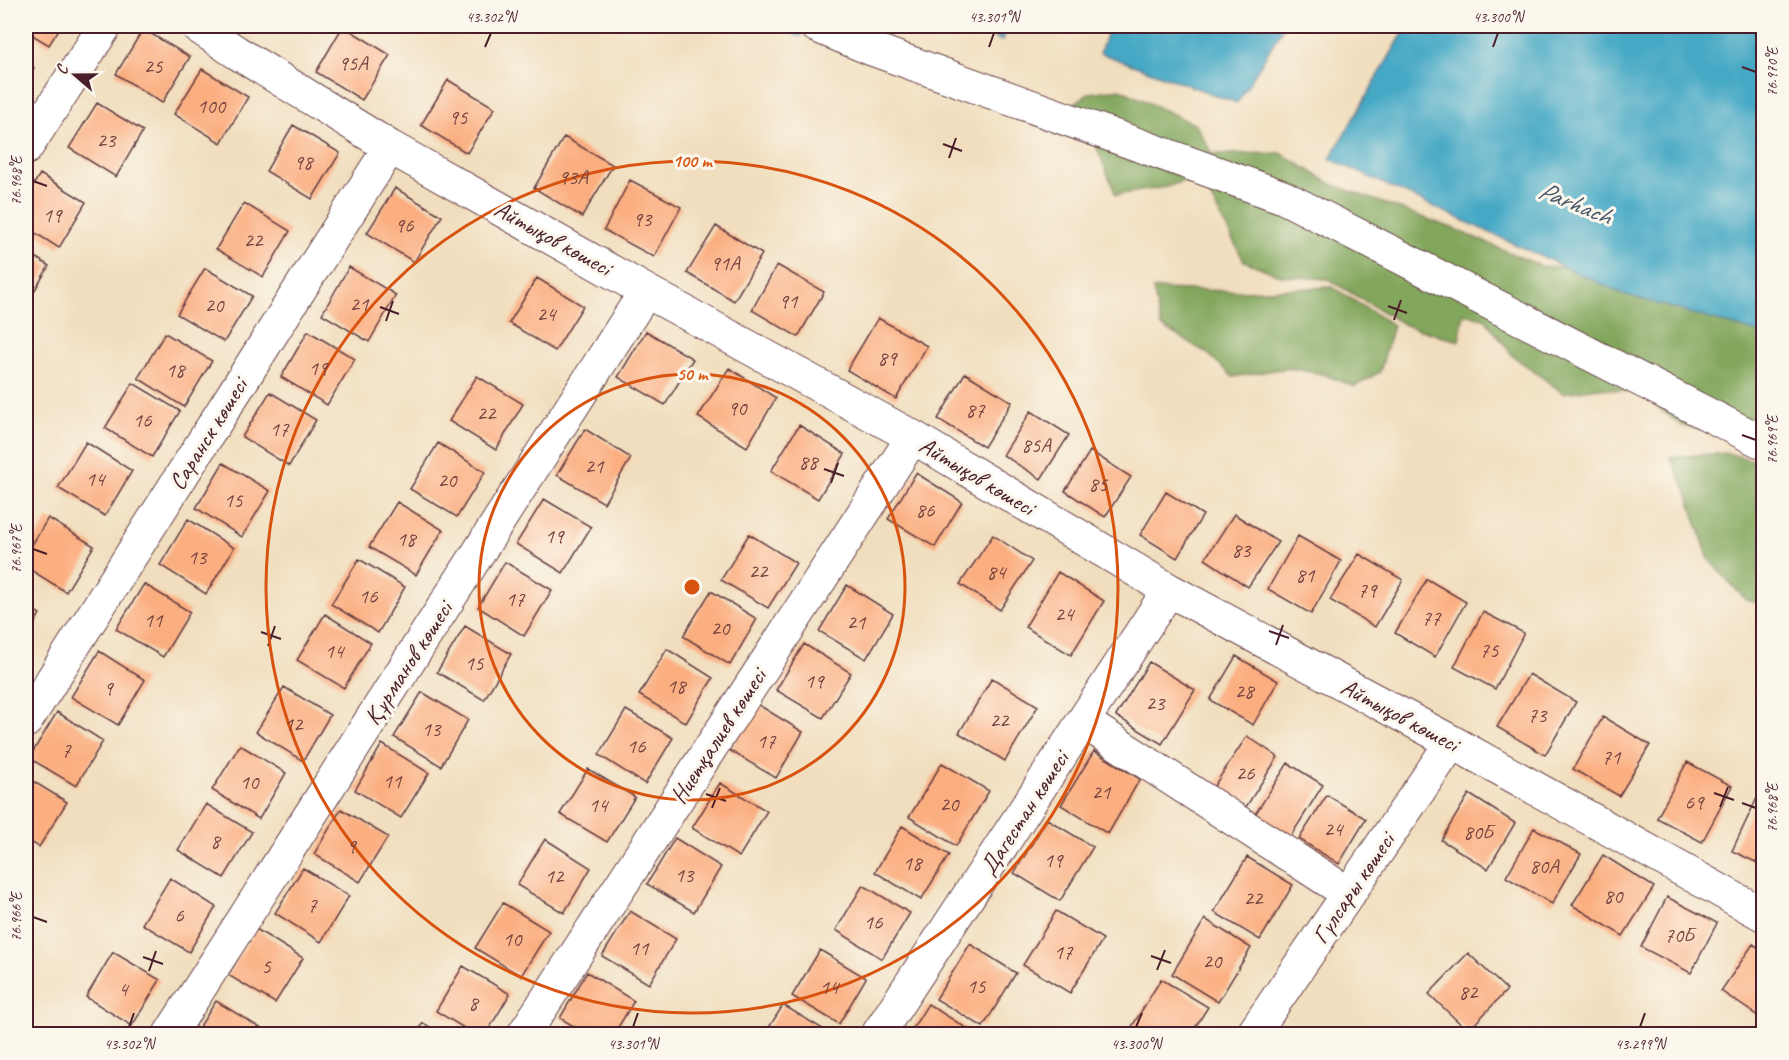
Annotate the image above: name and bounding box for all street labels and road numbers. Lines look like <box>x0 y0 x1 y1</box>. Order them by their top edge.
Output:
street label: Айтықов көшесі <box>489 194 619 284</box>
street label: Саранск көшесі <box>162 370 255 495</box>
street label: Айтықов көшесі <box>914 430 1042 523</box>
street label: Құрманов көшесі <box>357 594 460 730</box>
street label: Ниетқалиев көшесі <box>663 661 774 809</box>
street label: Айтықов көшесі <box>1336 671 1466 760</box>
street label: Дагестан көшесі <box>973 743 1077 881</box>
street label: Гүлсары көшесі <box>1305 825 1402 949</box>

